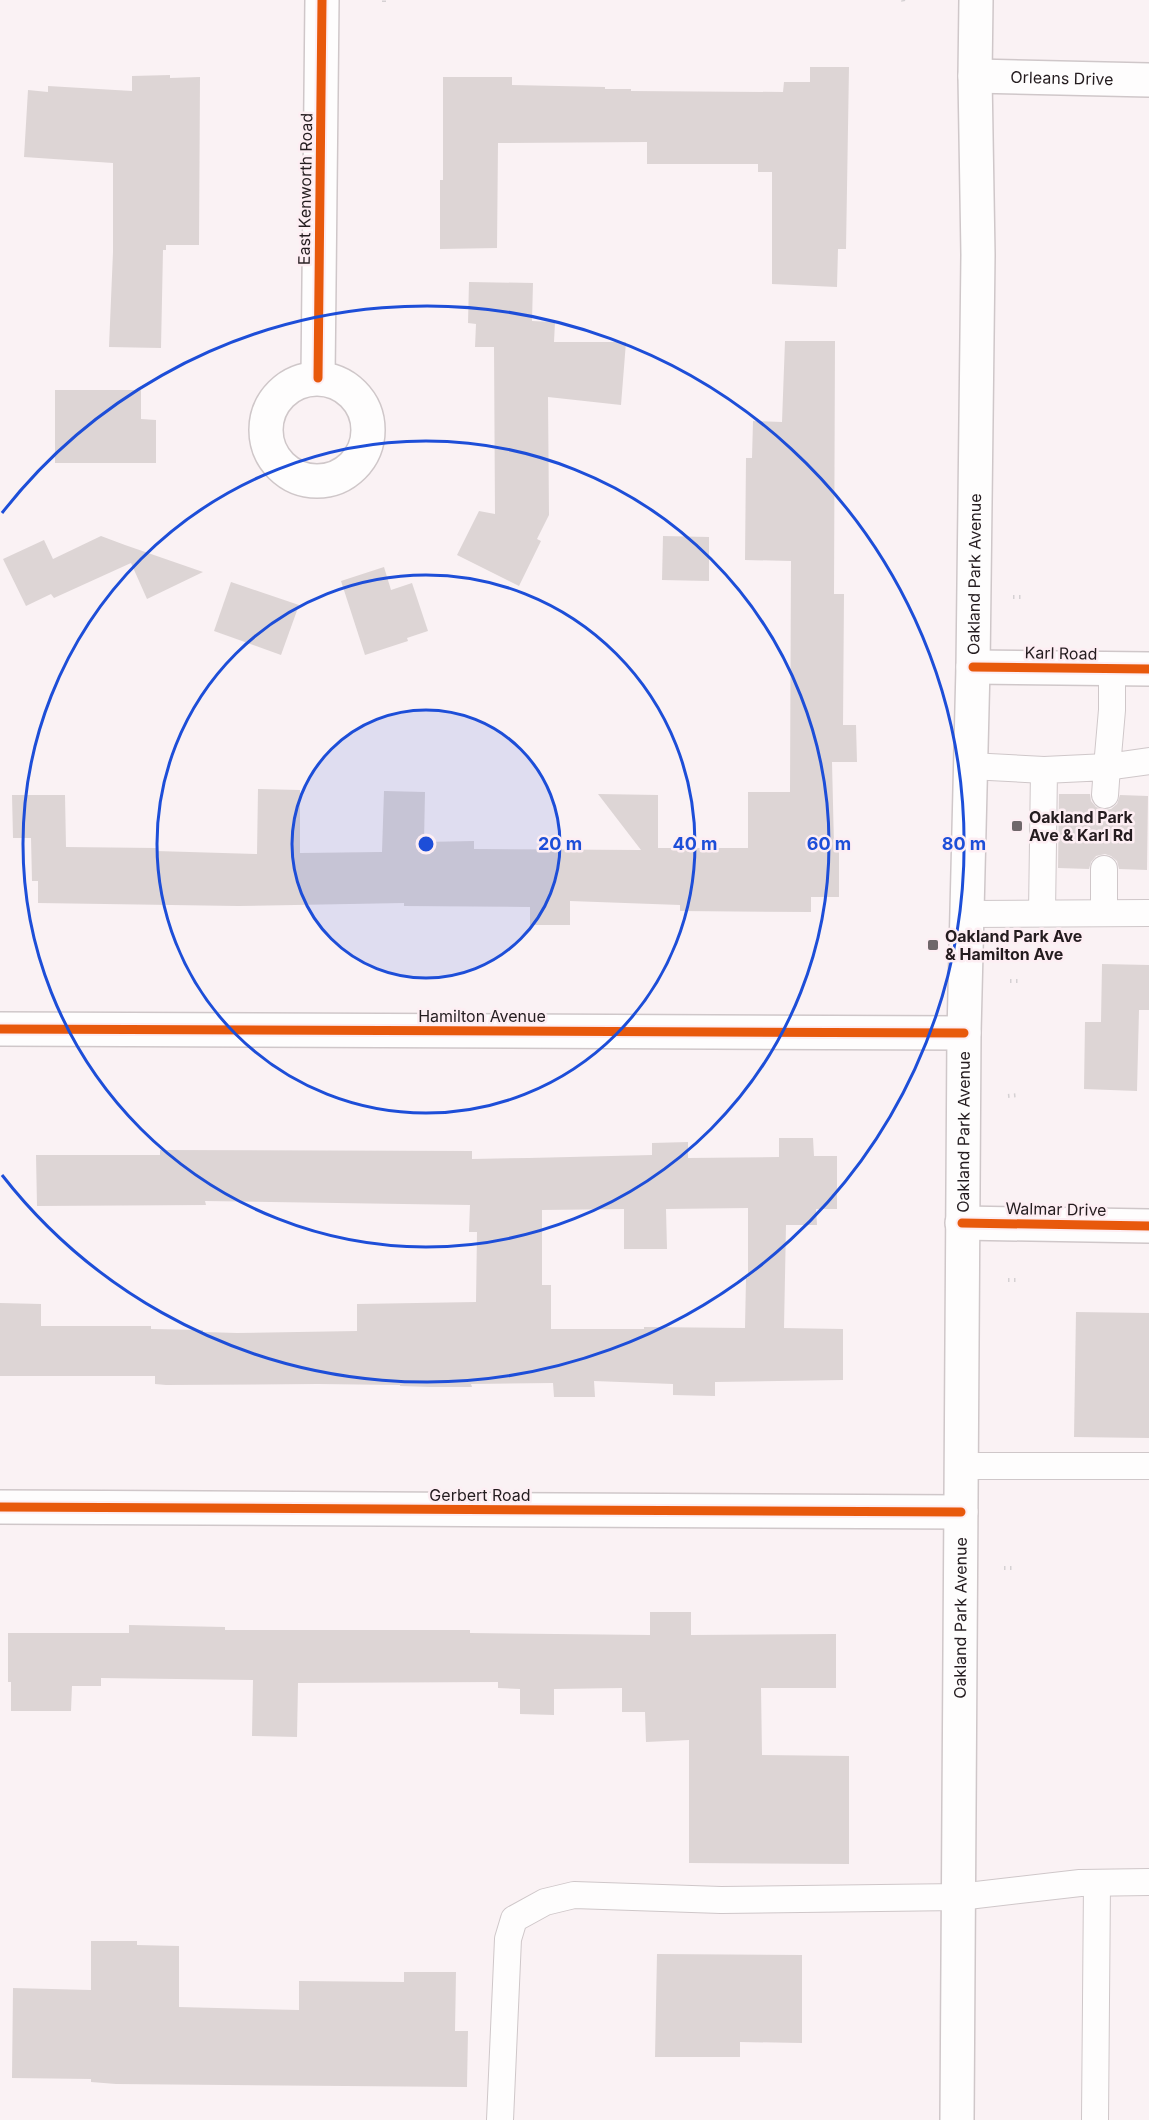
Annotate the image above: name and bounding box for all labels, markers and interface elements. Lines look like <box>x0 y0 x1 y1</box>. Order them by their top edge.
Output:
street label: Orleans Drive <box>1010 67 1114 89</box>
street label: East Kenworth Road <box>294 113 316 265</box>
street label: Oakland Park Avenue <box>963 493 985 655</box>
street label: Karl Road <box>1024 642 1098 664</box>
place label: Oakland Park Ave & Karl Rd <box>1029 807 1134 845</box>
marker: Oakland Park Ave & Karl Rd <box>1010 819 1024 833</box>
text: 20 m <box>538 833 582 854</box>
text: 40 m <box>673 833 718 854</box>
text: 60 m <box>807 833 851 854</box>
text: 80 m <box>942 833 986 854</box>
centre of rings <box>416 834 436 854</box>
place label: Oakland Park Ave & Hamilton Ave <box>945 926 1082 964</box>
marker: Oakland Park Ave & Hamilton Ave <box>926 938 940 952</box>
street label: Hamilton Avenue <box>418 1006 546 1026</box>
street label: Oakland Park Avenue <box>953 1051 974 1213</box>
street label: Walmar Drive <box>1005 1198 1107 1220</box>
street label: Gerbert Road <box>429 1485 531 1505</box>
street label: Oakland Park Avenue <box>950 1537 971 1699</box>

